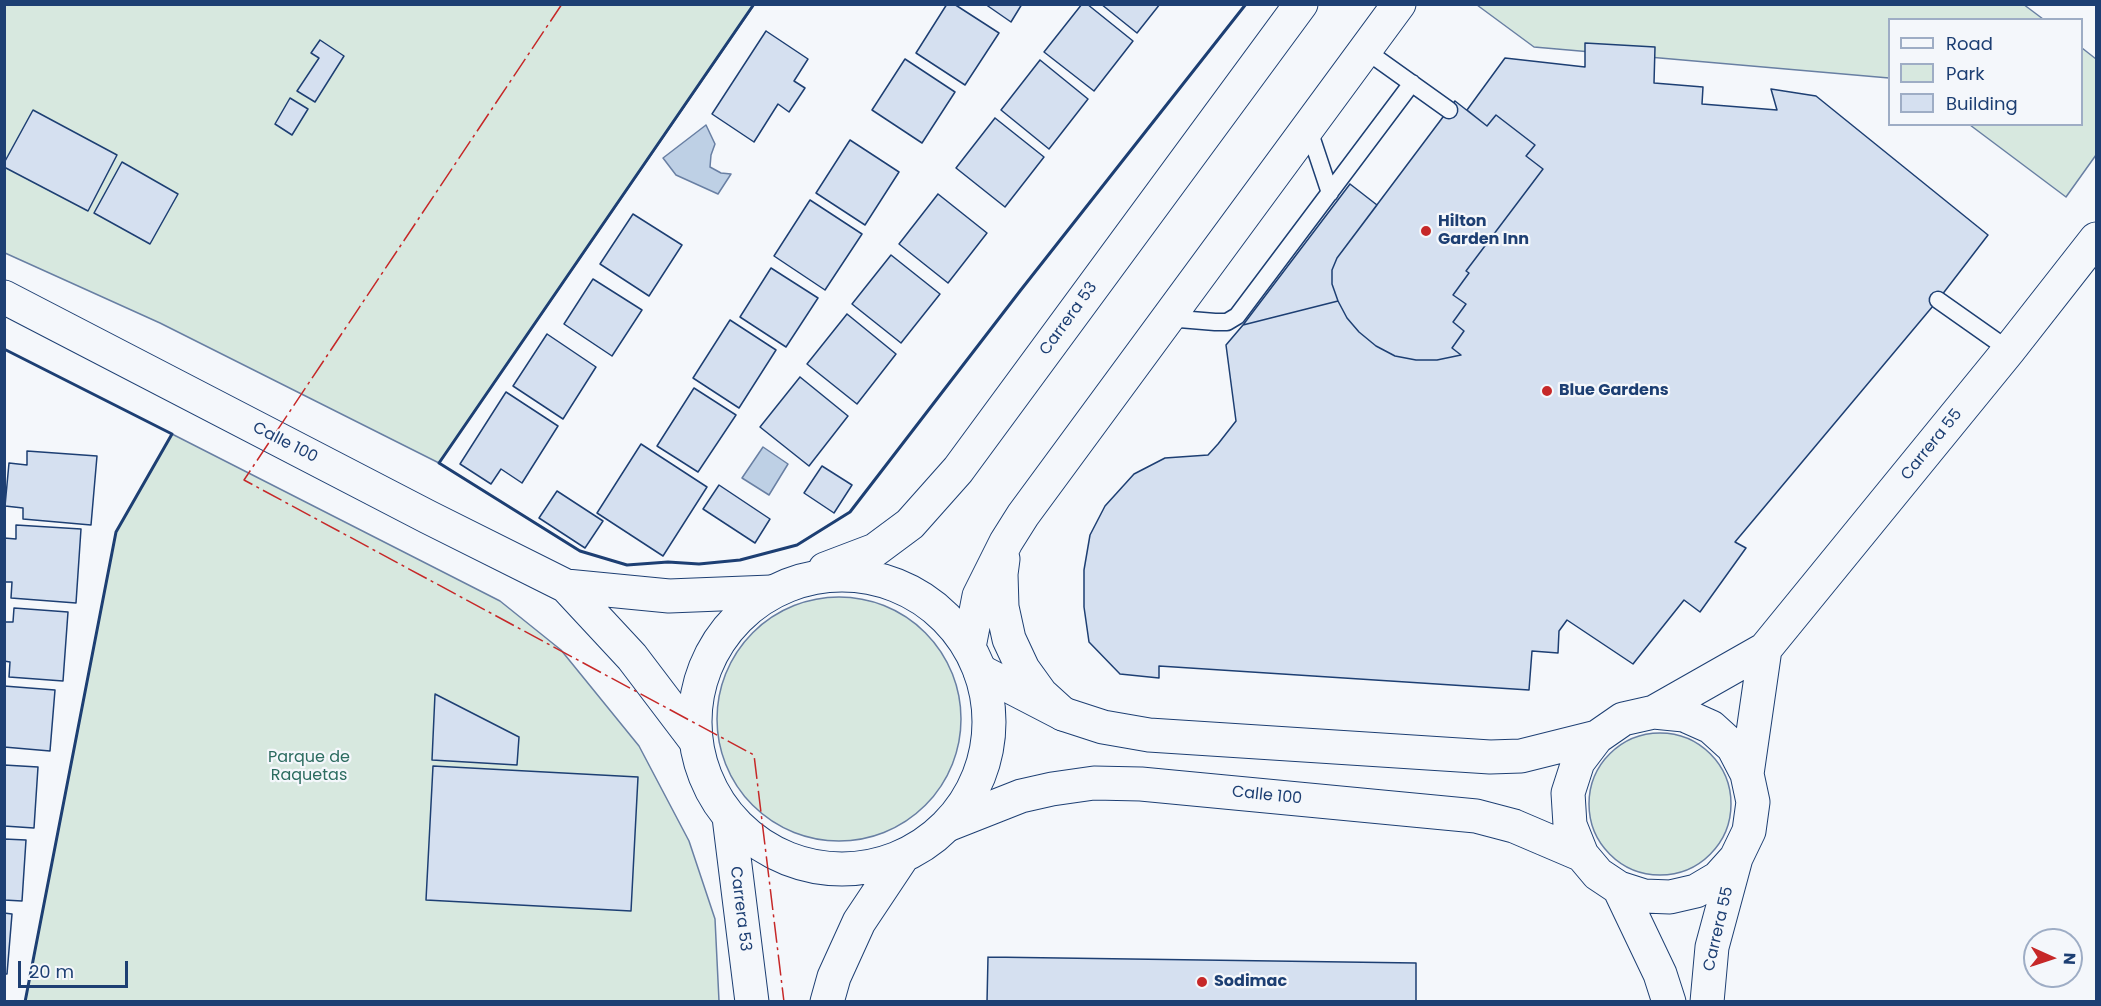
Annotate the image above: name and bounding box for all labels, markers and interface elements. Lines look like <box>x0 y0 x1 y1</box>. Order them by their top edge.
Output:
legend <box>1888 18 2083 126</box>
text: Road <box>1946 31 1993 56</box>
text: Park <box>1946 61 1985 86</box>
text: Building <box>1946 91 2018 116</box>
place label: Hilton Garden Inn <box>1438 212 1529 250</box>
marker: Hilton Garden Inn <box>1419 224 1433 238</box>
street label: Carrera 53 <box>1036 279 1102 359</box>
place label: Blue Gardens <box>1559 381 1669 401</box>
marker: Blue Gardens <box>1540 384 1554 398</box>
street label: Carrera 55 <box>1897 405 1967 485</box>
street label: Calle 100 <box>249 418 321 468</box>
park label: Parque de Raquetas <box>268 748 350 786</box>
street label: Calle 100 <box>1231 783 1303 809</box>
street label: Carrera 53 <box>725 865 755 953</box>
street label: Carrera 55 <box>1700 885 1738 973</box>
north arrow <box>2023 928 2083 988</box>
scale bar <box>21 949 130 987</box>
text: N <box>2058 952 2081 965</box>
text: 20 m <box>29 959 74 984</box>
place label: Sodimac <box>1214 972 1287 992</box>
marker: Sodimac <box>1195 975 1209 989</box>

